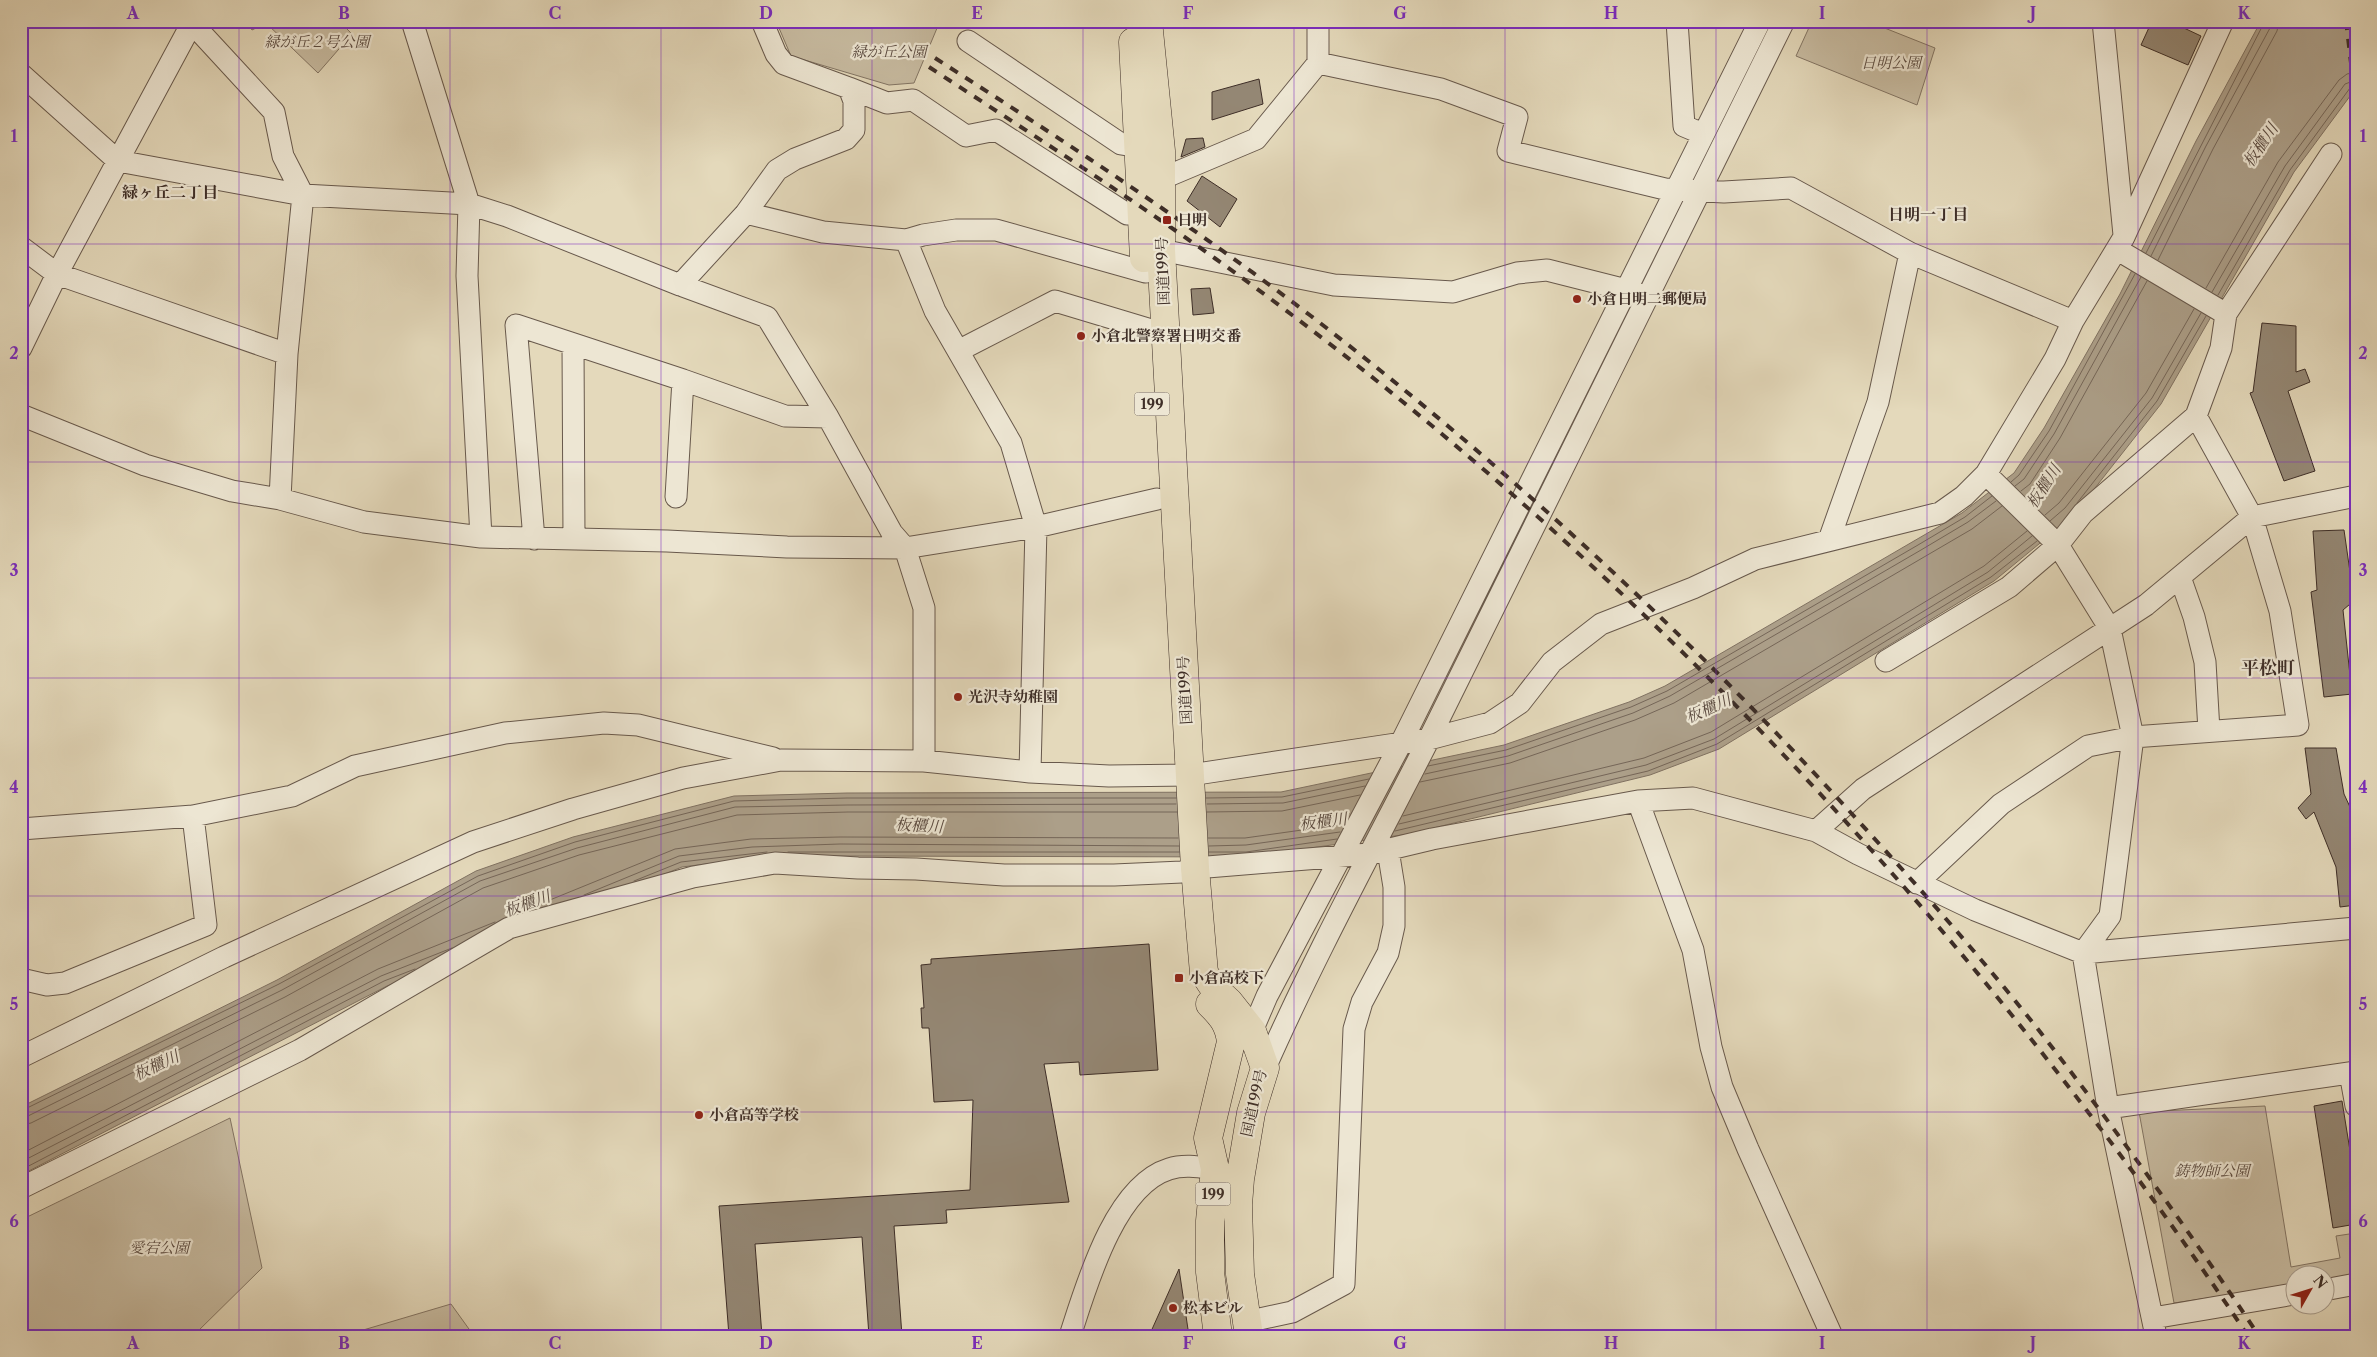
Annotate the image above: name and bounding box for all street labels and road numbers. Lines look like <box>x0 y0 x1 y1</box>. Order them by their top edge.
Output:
street label: 国道199号 <box>1152 236 1173 306</box>
road number: 199 <box>1134 392 1170 416</box>
street label: 国道199号 <box>1173 655 1196 725</box>
street label: 国道199号 <box>1237 1067 1271 1139</box>
road number: 199 <box>1196 1182 1230 1206</box>

